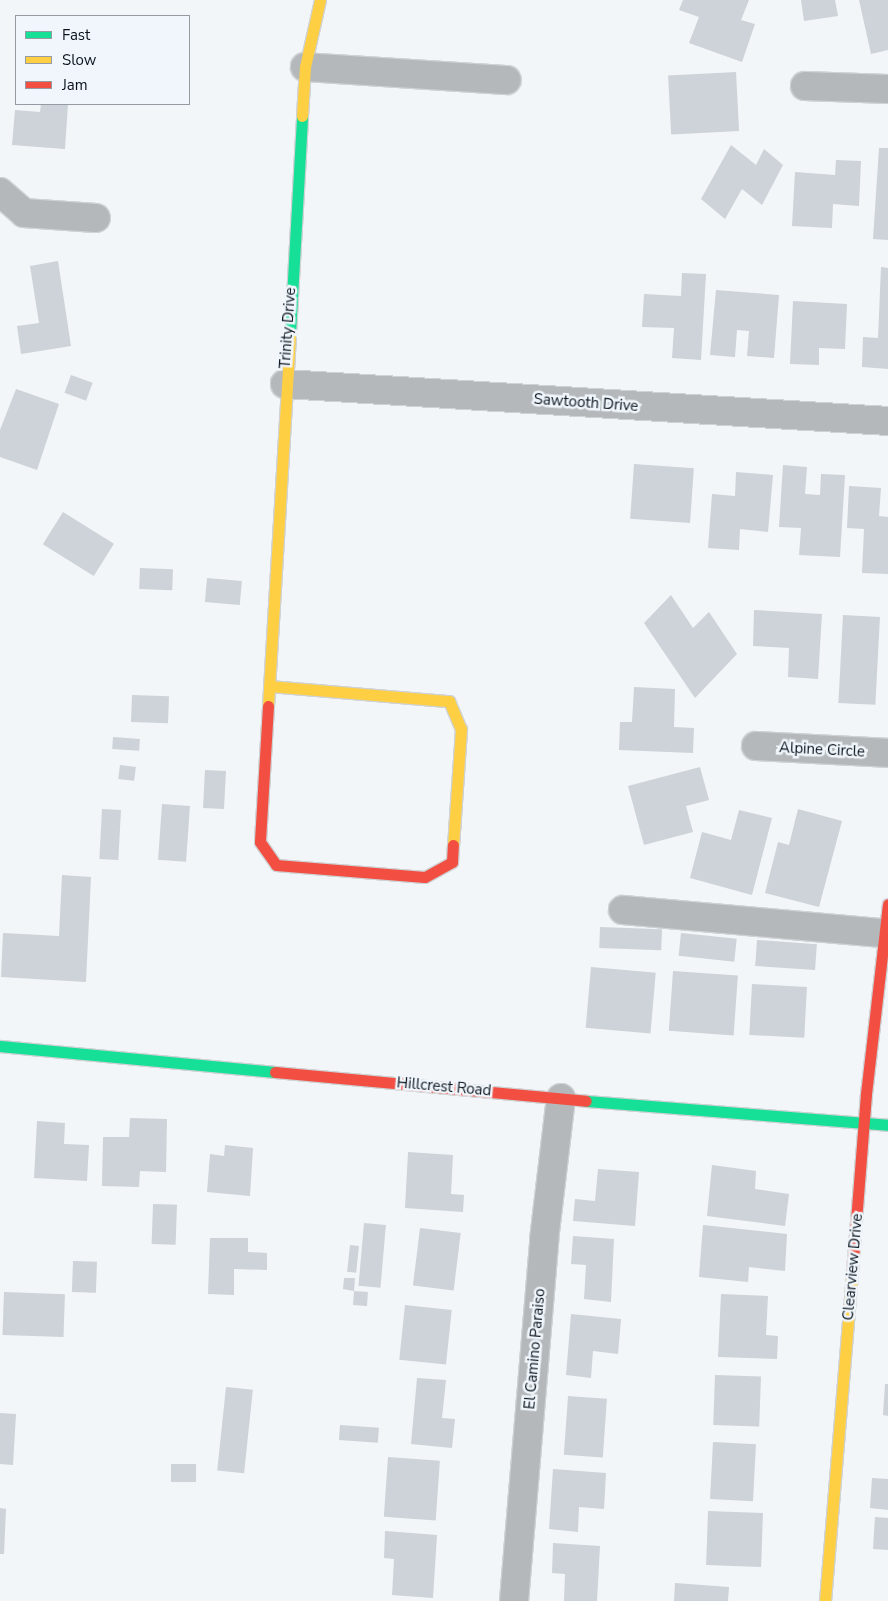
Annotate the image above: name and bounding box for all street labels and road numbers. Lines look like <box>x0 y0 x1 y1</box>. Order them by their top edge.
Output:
street label: Trinity Drive <box>276 287 300 369</box>
street label: Sawtooth Drive <box>533 390 639 416</box>
street label: Alpine Circle <box>779 739 865 761</box>
street label: Hillcrest Road <box>396 1074 492 1100</box>
street label: Clearview Drive <box>839 1213 867 1321</box>
street label: El Camino Paraiso <box>521 1288 549 1410</box>

